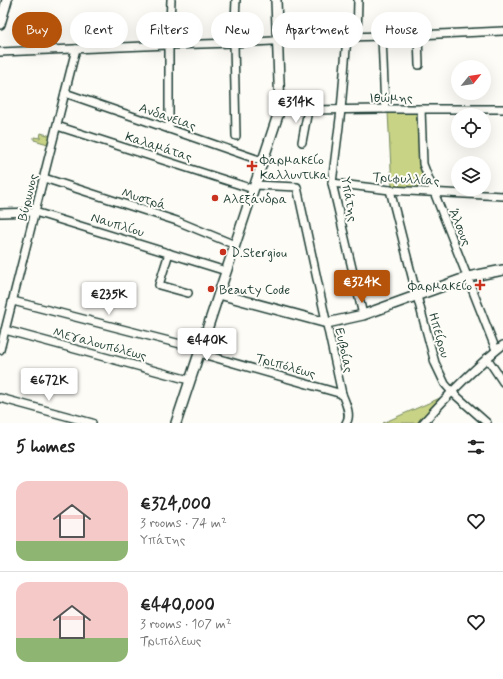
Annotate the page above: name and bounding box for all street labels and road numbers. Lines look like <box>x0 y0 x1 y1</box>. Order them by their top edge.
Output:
street label: Ιθώμης <box>369 90 413 107</box>
street label: Ανδανειας <box>137 100 199 135</box>
street label: Καλαμάτας <box>123 129 194 166</box>
street label: Τριφυλλίας <box>372 169 440 190</box>
street label: Βύρωνος <box>14 172 43 223</box>
street label: Υπάτης <box>336 175 361 223</box>
street label: Μυστρά <box>119 185 168 214</box>
street label: Άλσους <box>444 206 475 249</box>
street label: Ναυπλίου <box>89 209 146 242</box>
street label: Ηπείρου <box>424 311 453 360</box>
street label: Μεγαλουπόλεως <box>51 324 149 365</box>
street label: Ευβοίας <box>330 326 357 375</box>
street label: Τριπόλεως <box>254 350 318 383</box>

